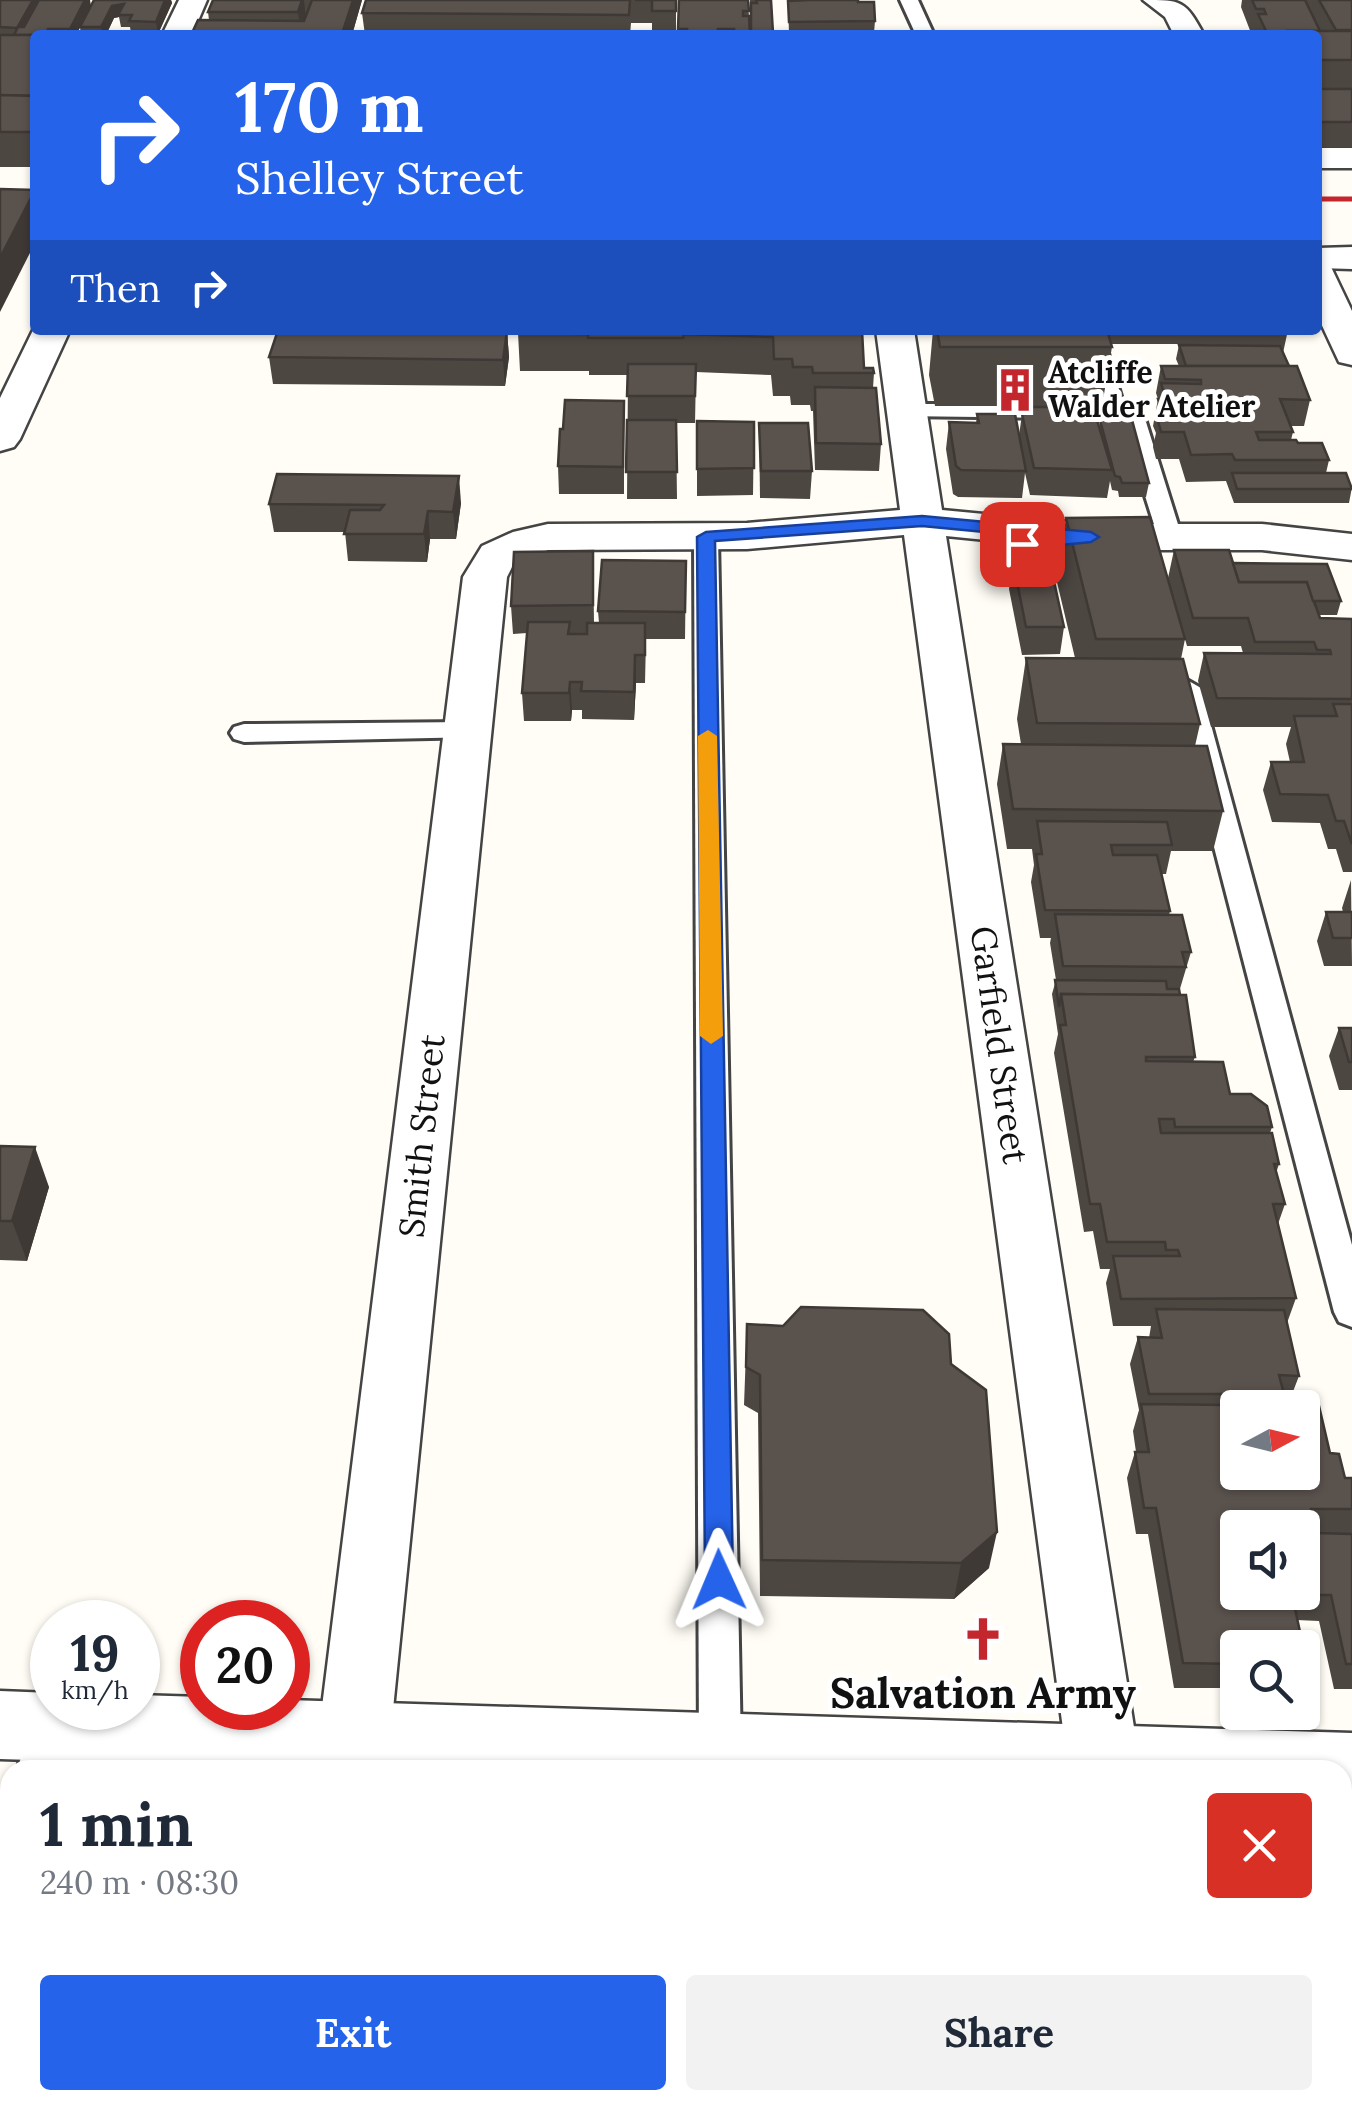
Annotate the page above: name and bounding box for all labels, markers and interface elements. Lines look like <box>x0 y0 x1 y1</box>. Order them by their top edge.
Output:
text: 170 m <box>235 62 424 151</box>
icon: right <box>70 70 200 200</box>
text: Shelley Street <box>235 149 524 206</box>
icon: right <box>181 260 236 315</box>
text: Then <box>70 264 161 312</box>
place label: Atcliffe Walder Atelier <box>1048 353 1256 425</box>
building icon: Atcliffe Walder Atelier <box>991 366 1039 414</box>
pin <box>980 502 1065 587</box>
icon: arrive <box>995 517 1050 572</box>
street label: Garfield Street <box>961 923 1039 1167</box>
street label: Smith Street <box>388 1032 455 1240</box>
north arrow <box>1220 1390 1320 1490</box>
map controls <box>1220 1390 1320 1730</box>
button: sound <box>1220 1510 1320 1610</box>
position arrow <box>667 1528 771 1632</box>
speed limit sign: 20 <box>180 1600 310 1730</box>
church icon: Salvation Army <box>959 1615 1007 1663</box>
text: 19 <box>70 1621 120 1685</box>
button: search <box>1220 1630 1320 1730</box>
place label: Salvation Army <box>830 1666 1136 1720</box>
text: km/h <box>61 1674 129 1706</box>
text: 1 min <box>40 1786 193 1862</box>
button: close <box>1207 1793 1312 1898</box>
text: 240 m · 08:30 <box>40 1862 239 1903</box>
button: Exit <box>40 1975 666 2090</box>
button: Share <box>686 1975 1312 2090</box>

